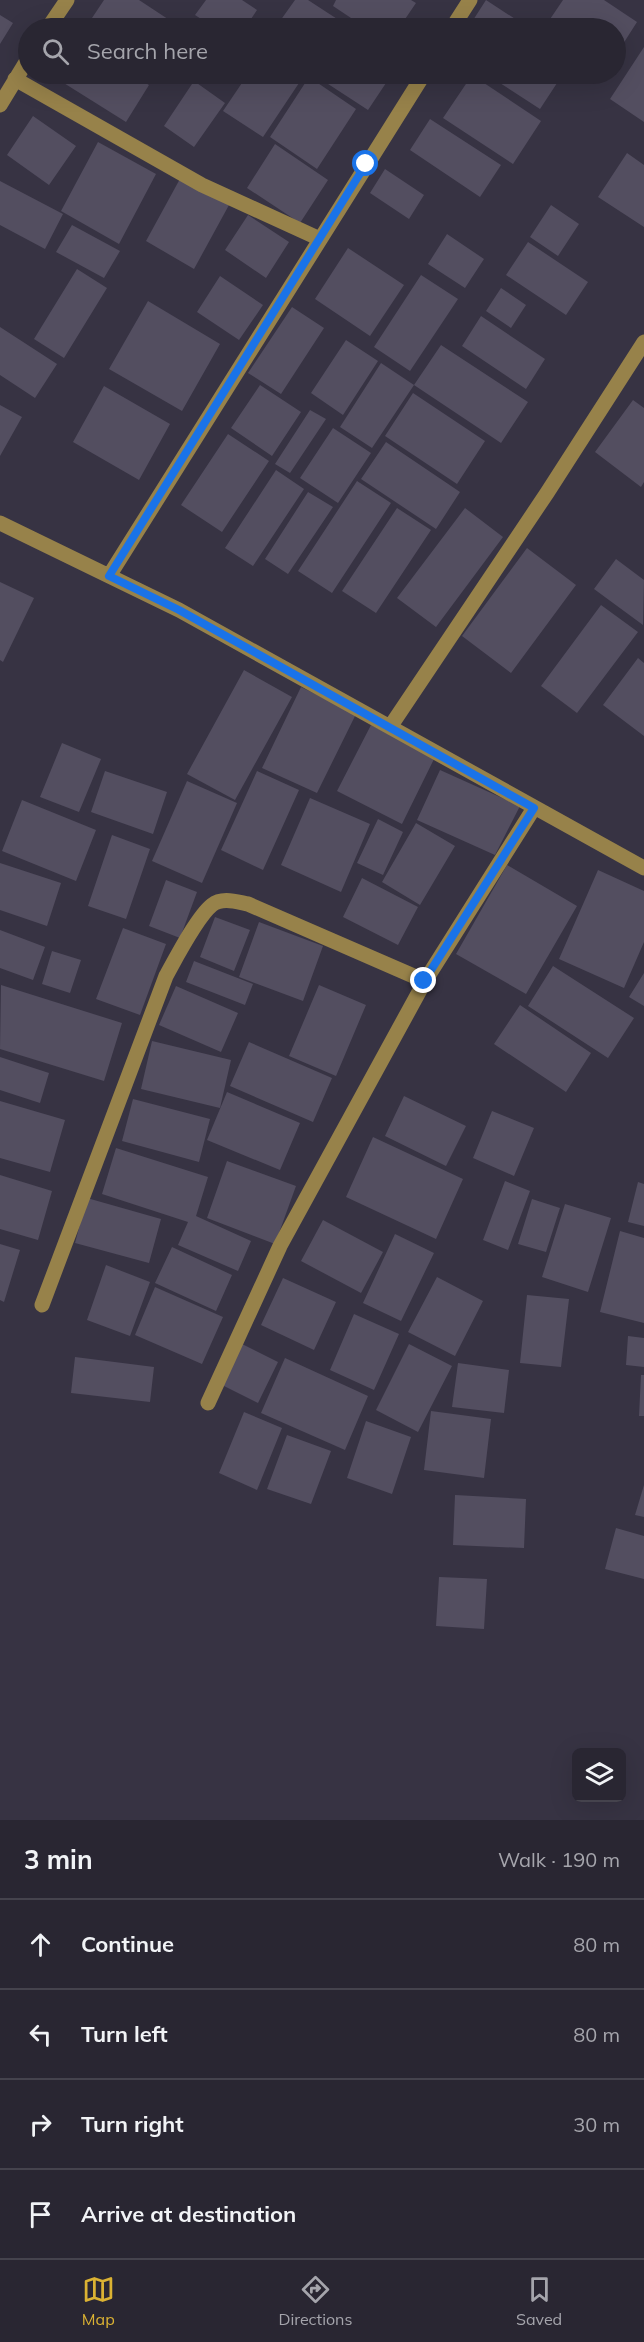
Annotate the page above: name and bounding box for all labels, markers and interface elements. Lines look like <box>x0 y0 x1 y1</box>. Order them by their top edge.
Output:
search box <box>18 18 626 84</box>
icon: search <box>39 35 72 68</box>
text: Search here <box>87 37 208 65</box>
route start <box>352 150 378 176</box>
route end <box>410 967 436 993</box>
map controls <box>572 1748 626 1802</box>
button: layers <box>572 1748 626 1802</box>
text: 3 min <box>24 1843 93 1876</box>
text: Walk · 190 m <box>498 1847 620 1872</box>
icon: ahead <box>24 1928 57 1961</box>
text: Continue <box>81 1930 174 1958</box>
text: 80 m <box>573 1932 620 1957</box>
icon: left <box>24 2018 57 2051</box>
text: Turn left <box>81 2020 168 2048</box>
text: 80 m <box>573 2022 620 2047</box>
icon: right <box>24 2108 57 2141</box>
text: Turn right <box>81 2110 184 2138</box>
text: 30 m <box>573 2112 620 2137</box>
icon: arrive <box>24 2198 57 2231</box>
text: Arrive at destination <box>81 2200 296 2228</box>
tab: Map <box>82 2273 115 2329</box>
tab: Directions <box>278 2273 352 2329</box>
tab: Saved <box>516 2273 562 2329</box>

